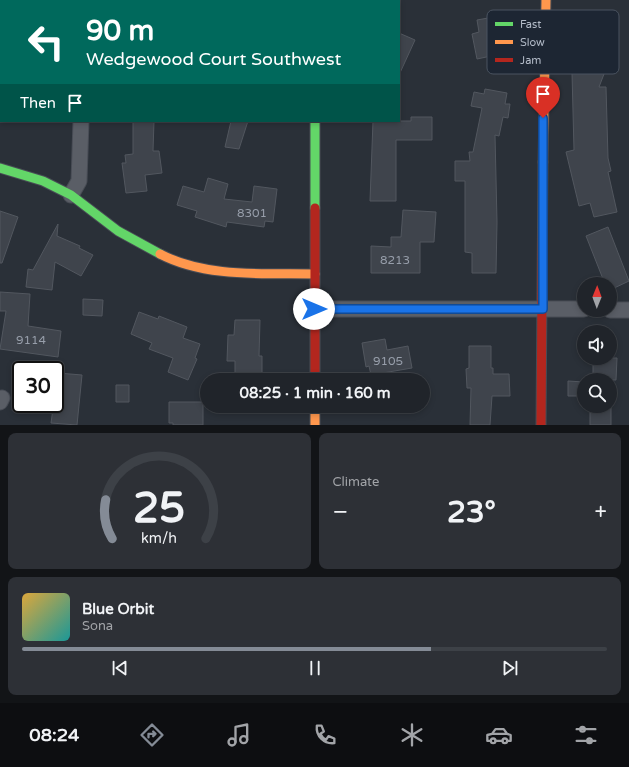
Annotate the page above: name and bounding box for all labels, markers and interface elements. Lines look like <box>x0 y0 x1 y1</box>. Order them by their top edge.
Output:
legend <box>487 10 619 74</box>
text: 90 m <box>86 14 154 48</box>
icon: left <box>20 16 72 68</box>
text: Fast <box>520 18 541 31</box>
text: Slow <box>520 36 545 49</box>
text: Wedgewood Court Southwest <box>86 48 341 70</box>
text: Jam <box>520 54 541 67</box>
pin <box>526 77 560 118</box>
icon: arrive <box>532 83 554 105</box>
icon: arrive <box>64 92 86 114</box>
text: Then <box>20 94 56 112</box>
house number: 8301 <box>237 206 267 220</box>
house number: 8213 <box>380 253 410 267</box>
north arrow <box>577 277 617 317</box>
map controls <box>577 277 617 413</box>
position arrow <box>293 288 335 330</box>
button: sound <box>577 325 617 365</box>
house number: 9114 <box>16 333 47 347</box>
house number: 9105 <box>373 354 403 368</box>
speed limit sign: 30 <box>12 361 64 413</box>
button: search <box>577 373 617 413</box>
text: 08:25 · 1 min · 160 m <box>240 384 390 402</box>
text: Climate <box>333 474 379 490</box>
text: 25 <box>133 484 185 534</box>
text: 23° <box>447 494 496 531</box>
text: − <box>333 499 348 525</box>
text: + <box>595 499 607 525</box>
text: km/h <box>141 530 177 547</box>
text: Blue Orbit <box>82 600 154 618</box>
text: Sona <box>82 618 113 634</box>
icon: previous <box>109 657 131 679</box>
icon: pause <box>304 657 326 679</box>
icon: next <box>499 657 521 679</box>
icon: directions <box>138 721 166 749</box>
icon: music <box>225 721 253 749</box>
icon: phone <box>311 721 339 749</box>
icon: climate <box>398 721 426 749</box>
icon: car <box>485 721 513 749</box>
icon: filters <box>572 721 600 749</box>
text: 08:24 <box>29 724 79 746</box>

